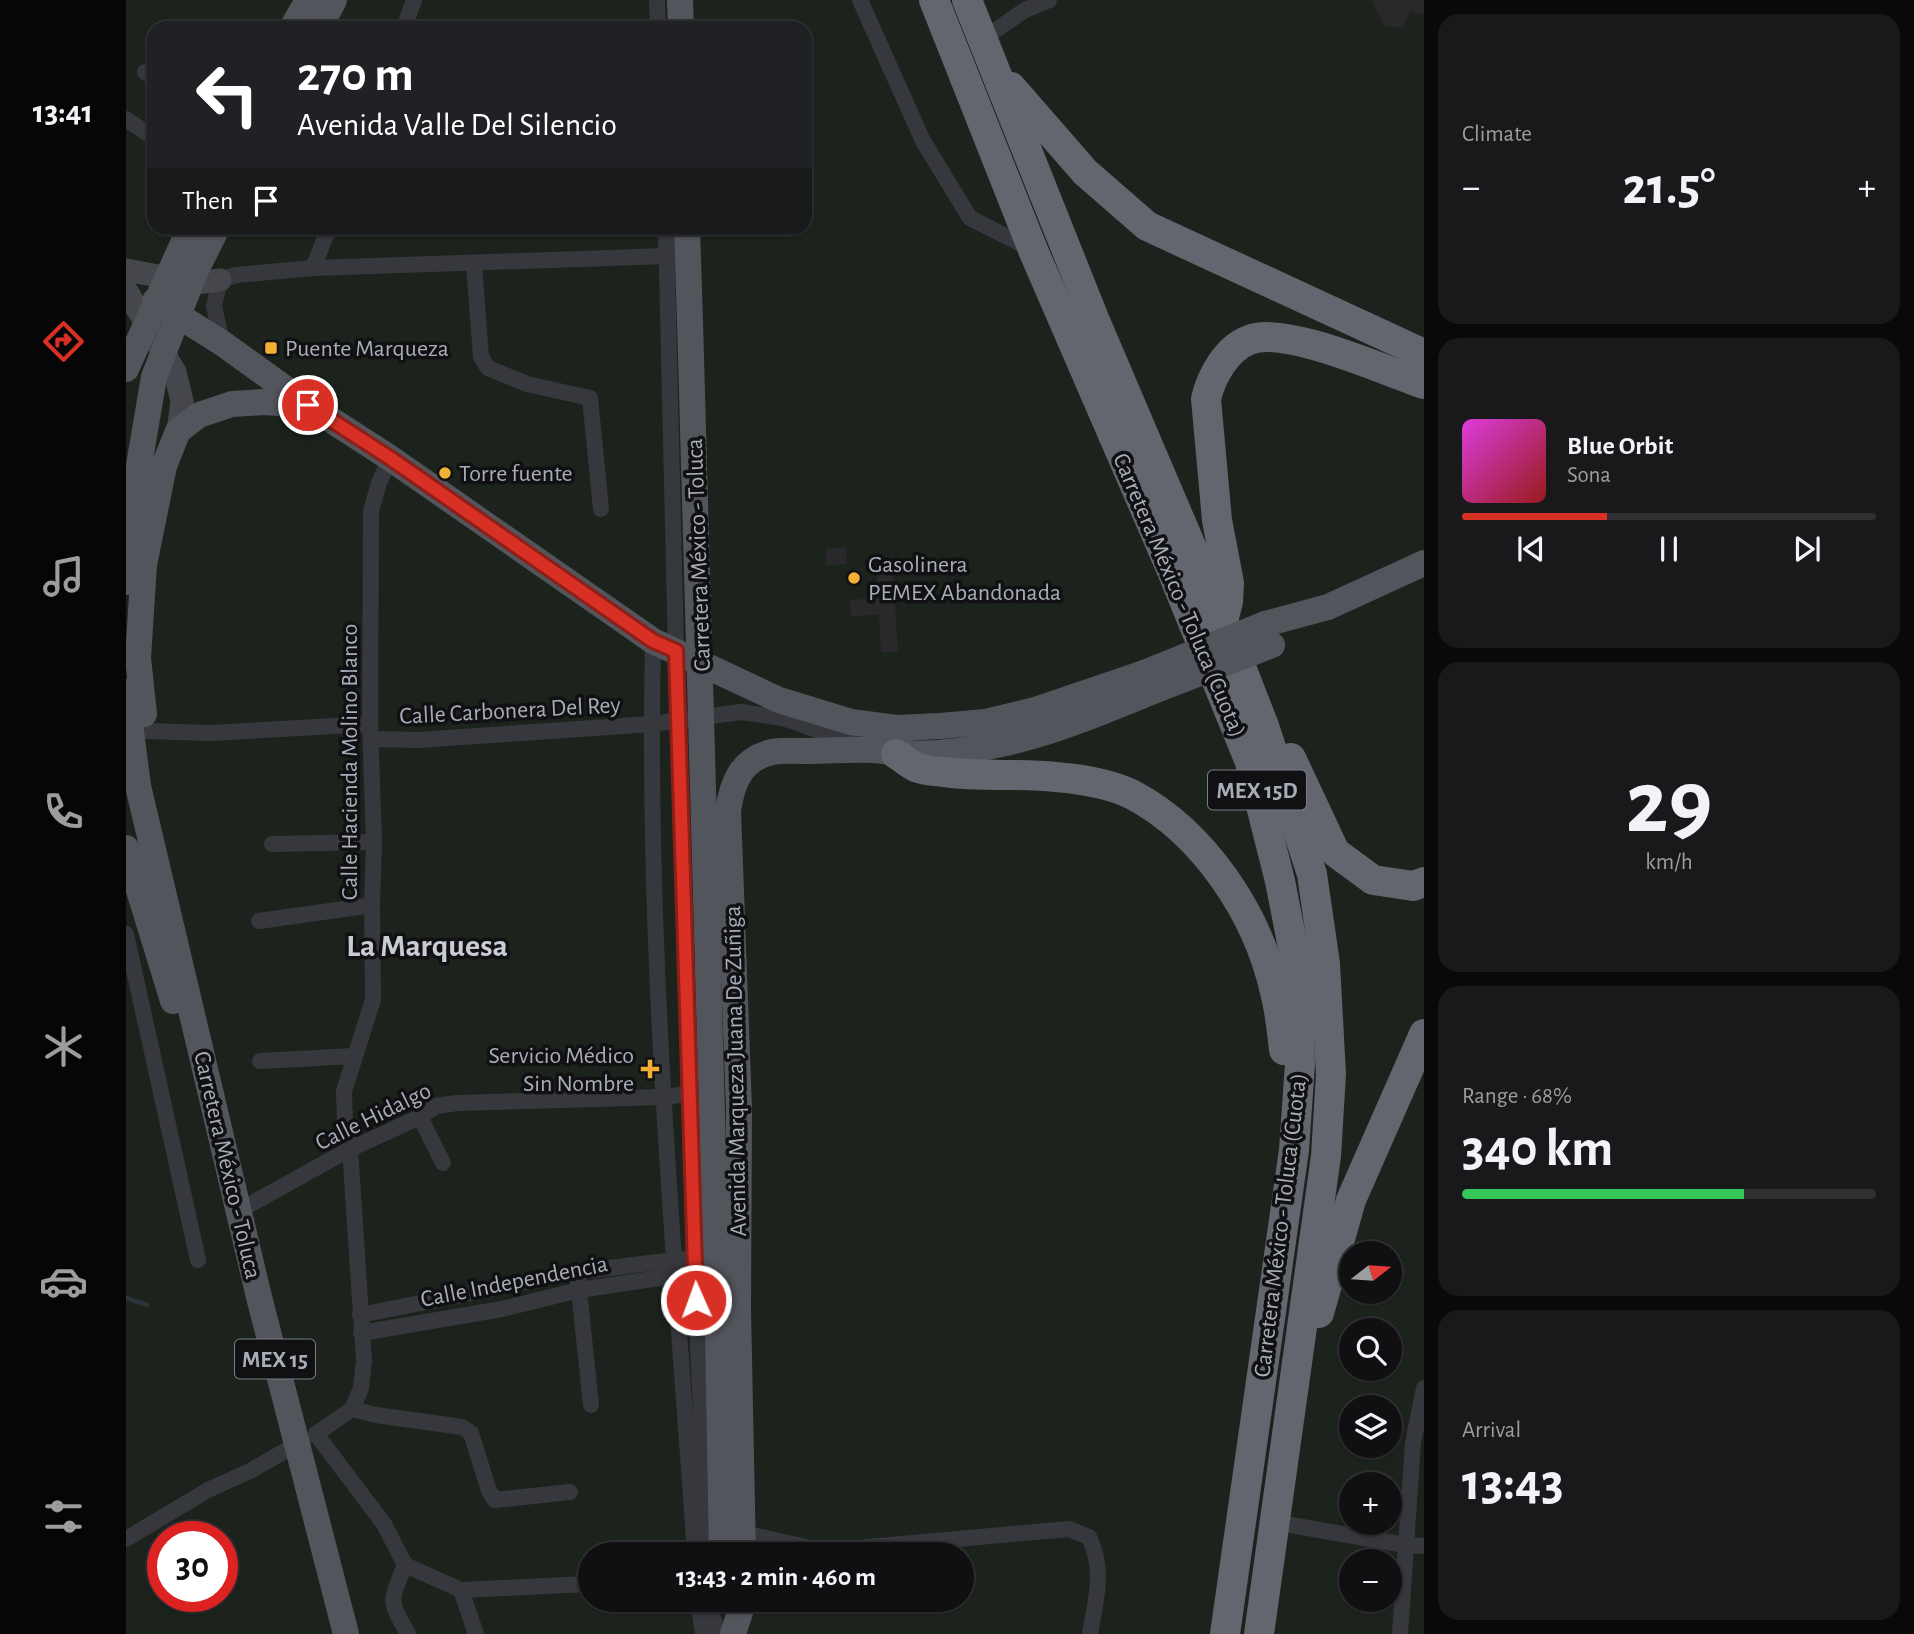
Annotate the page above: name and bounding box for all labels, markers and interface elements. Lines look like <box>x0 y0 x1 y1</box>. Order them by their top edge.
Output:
icon: left <box>182 49 273 140</box>
text: 270 m <box>297 51 414 100</box>
text: 13:41 <box>33 96 93 128</box>
text: Avenida Valle Del Silencio <box>297 109 617 141</box>
text: Climate <box>1462 123 1532 146</box>
text: 21.5° <box>1623 161 1715 213</box>
text: − <box>1462 169 1480 207</box>
text: + <box>1858 169 1876 207</box>
icon: arrive <box>247 182 285 220</box>
text: Then <box>182 188 233 214</box>
icon: directions <box>39 317 88 366</box>
place label: Puente Marqueza <box>285 337 449 361</box>
marker: Puente Marqueza <box>263 340 279 356</box>
pin <box>278 375 338 435</box>
icon: arrive <box>289 386 327 424</box>
text: Blue Orbit <box>1567 433 1673 459</box>
street label: Carretera México - Toluca <box>683 438 715 672</box>
street label: Carretera México - Toluca (Cuota) <box>1108 450 1250 741</box>
place label: Torre fuente <box>459 462 573 486</box>
text: Sona <box>1567 464 1611 487</box>
marker: Torre fuente <box>437 465 453 481</box>
icon: previous <box>1512 530 1550 568</box>
icon: pause <box>1650 530 1688 568</box>
icon: next <box>1788 530 1826 568</box>
icon: music <box>39 552 88 601</box>
place label: Gasolinera PEMEX Abandonada <box>868 553 1061 605</box>
marker: Gasolinera PEMEX Abandonada <box>846 570 862 586</box>
street label: Calle Hacienda Molino Blanco <box>338 624 362 900</box>
street label: Calle Carbonera Del Rey <box>399 693 621 729</box>
text: 29 <box>1626 758 1712 849</box>
road number: MEX 15D <box>1208 770 1306 810</box>
icon: phone <box>39 787 88 836</box>
text: km/h <box>1645 851 1693 874</box>
street label: Avenida Marqueza Juana De Zuñiga <box>721 905 751 1237</box>
district label: La Marquesa <box>346 930 508 962</box>
icon: climate <box>39 1022 88 1071</box>
place label: Servicio Médico Sin Nombre <box>489 1044 634 1096</box>
street label: Carretera México - Toluca <box>189 1049 265 1281</box>
marker: Servicio Médico Sin Nombre <box>640 1059 660 1079</box>
street label: Carretera México - Toluca (Cuota) <box>1250 1072 1312 1379</box>
street label: Calle Hidalgo <box>312 1079 435 1155</box>
text: Range · 68% <box>1462 1085 1572 1108</box>
text: 340 km <box>1462 1123 1613 1175</box>
north arrow <box>1339 1241 1402 1304</box>
map controls <box>1339 1241 1402 1612</box>
street label: Calle Independencia <box>419 1252 610 1312</box>
icon: car <box>39 1257 88 1306</box>
position arrow <box>659 1263 733 1337</box>
button: search <box>1339 1318 1402 1381</box>
road number: MEX 15 <box>235 1340 315 1378</box>
button: layers <box>1339 1395 1402 1458</box>
text: Arrival <box>1462 1419 1521 1442</box>
text: 13:43 <box>1462 1457 1564 1509</box>
button: + <box>1339 1472 1402 1535</box>
icon: filters <box>39 1492 88 1541</box>
speed limit sign: 30 <box>147 1521 238 1612</box>
button: − <box>1339 1549 1402 1612</box>
text: 13:43 · 2 min · 460 m <box>676 1564 876 1590</box>

